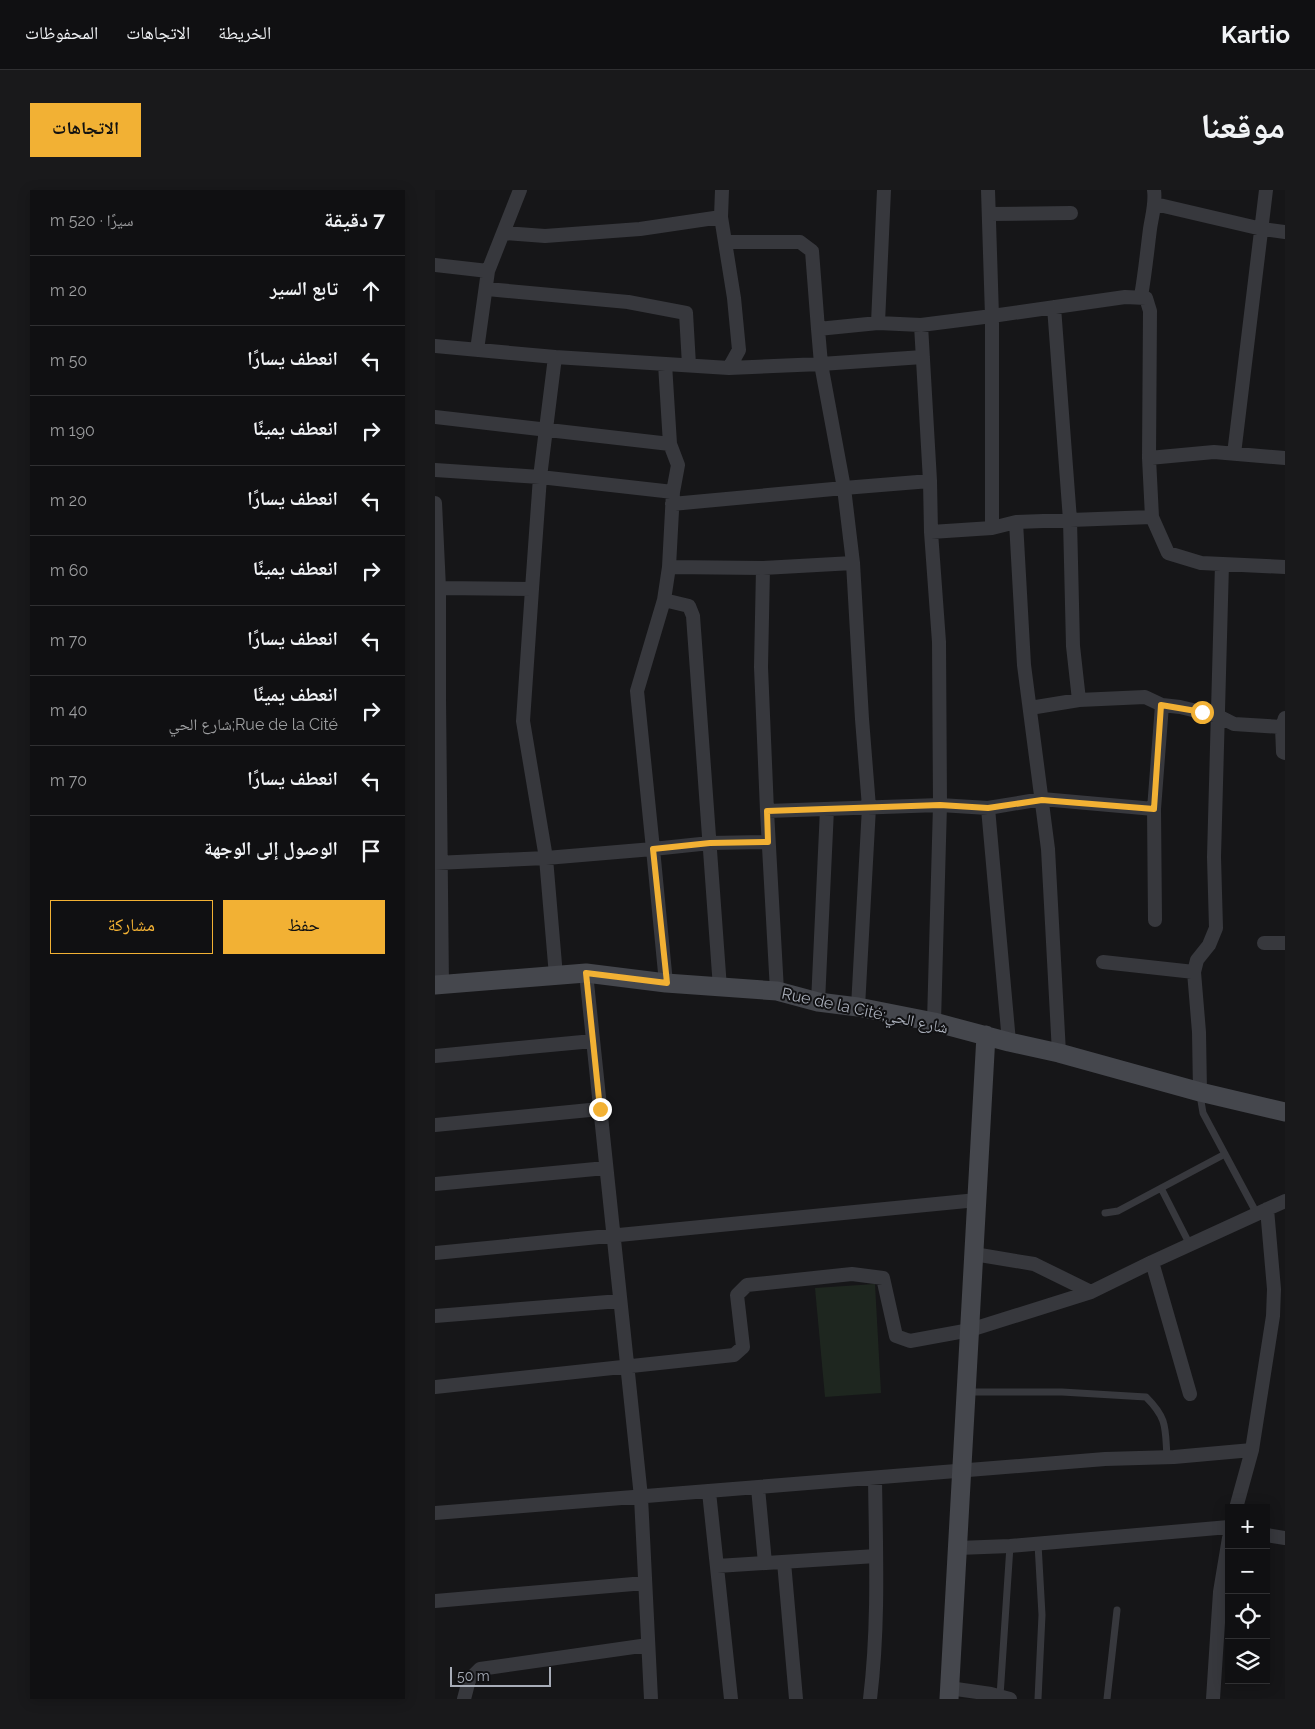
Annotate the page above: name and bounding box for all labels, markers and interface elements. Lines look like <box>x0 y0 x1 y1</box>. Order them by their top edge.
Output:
text: Kartio <box>1221 20 1290 49</box>
text: المحفوظات <box>25 22 98 43</box>
text: الاتجاهات <box>126 22 190 43</box>
text: الخريطة <box>218 22 271 43</box>
button: الاتجاهات <box>30 103 141 157</box>
text: موقعنا <box>1200 105 1285 146</box>
text: 7 دقيقة <box>324 207 385 232</box>
text: سيرًا · 520 m <box>50 211 133 230</box>
text: تابع السير <box>270 277 338 299</box>
icon: ahead <box>357 277 385 305</box>
text: 20 m <box>50 281 87 300</box>
text: انعطف يسارًا <box>247 347 338 369</box>
icon: left <box>357 347 385 375</box>
text: 50 m <box>50 351 87 370</box>
text: انعطف يمينًا <box>253 417 338 439</box>
icon: right <box>357 417 385 445</box>
text: 190 m <box>50 421 95 440</box>
text: انعطف يسارًا <box>247 487 338 509</box>
icon: left <box>357 487 385 515</box>
text: 20 m <box>50 491 87 510</box>
text: انعطف يمينًا <box>253 557 338 579</box>
icon: right <box>357 557 385 585</box>
text: 60 m <box>50 561 88 580</box>
text: انعطف يسارًا <box>247 627 338 649</box>
icon: left <box>357 627 385 655</box>
text: 70 m <box>50 631 87 650</box>
text: انعطف يمينًا <box>253 683 338 705</box>
icon: right <box>357 697 385 725</box>
text: 40 m <box>50 701 87 720</box>
route start <box>1191 701 1214 724</box>
text: Rue de la Cité;شارع الحي <box>168 715 338 734</box>
text: انعطف يسارًا <box>247 767 338 789</box>
icon: left <box>357 767 385 795</box>
text: 70 m <box>50 771 87 790</box>
text: الوصول إلى الوجهة <box>204 837 338 859</box>
icon: arrive <box>357 837 385 865</box>
button: مشاركة <box>50 900 213 954</box>
button: حفظ <box>223 900 385 954</box>
street label: Rue de la Cité;شارع الحي <box>779 984 950 1040</box>
route end <box>589 1098 612 1121</box>
map controls <box>1225 1504 1270 1684</box>
button: + <box>1225 1504 1270 1549</box>
button: − <box>1225 1549 1270 1594</box>
button: locate <box>1225 1594 1270 1639</box>
button: layers <box>1225 1639 1270 1684</box>
scale bar <box>450 1664 551 1687</box>
text: 50 m <box>457 1668 490 1684</box>

